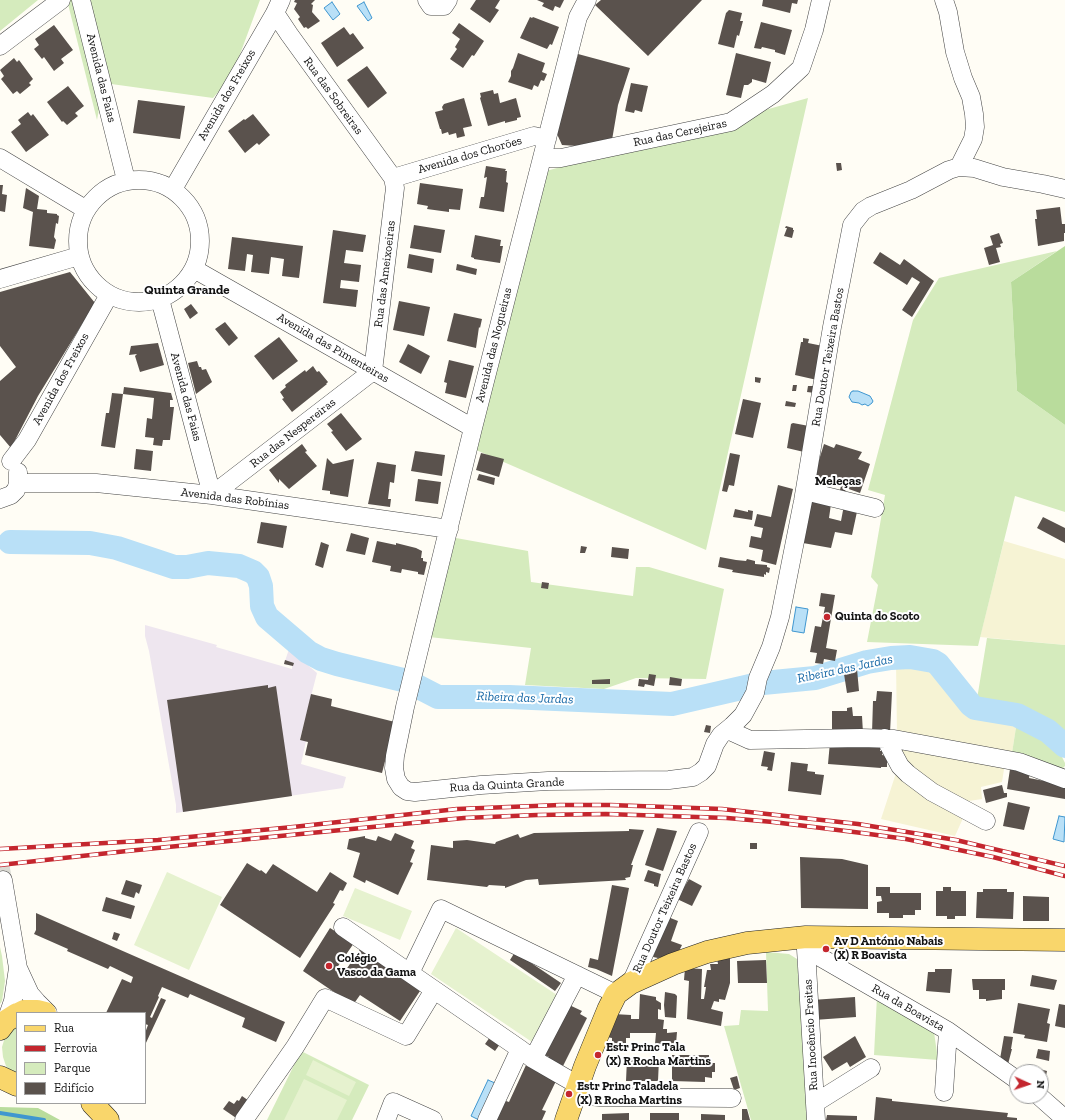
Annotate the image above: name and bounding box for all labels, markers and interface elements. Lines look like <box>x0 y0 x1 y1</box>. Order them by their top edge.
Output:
street label: Avenida das Faias <box>83 32 119 124</box>
street label: Avenida dos Freixos <box>195 47 259 143</box>
street label: Rua das Sobreiras <box>300 55 366 137</box>
street label: Rua das Cerejeiras <box>632 116 728 150</box>
street label: Avenida dos Chorões <box>416 133 524 177</box>
street label: Rua das Ameixoeiras <box>371 220 399 328</box>
district label: Quinta Grande <box>144 282 230 298</box>
street label: Avenida das Nogueiras <box>473 286 515 404</box>
street label: Rua Doutor Teixeira Bastos <box>809 286 847 428</box>
street label: Avenida das Pimenteiras <box>274 310 392 386</box>
street label: Avenida dos Freixos <box>30 330 92 428</box>
street label: Avenida das Faias <box>167 351 205 443</box>
street label: Rua das Nespereiras <box>247 395 339 471</box>
district label: Meleças <box>815 473 861 489</box>
street label: Avenida das Robínias <box>180 485 290 513</box>
place label: Quinta do Scoto <box>835 610 919 624</box>
marker: Quinta do Scoto <box>822 612 832 622</box>
water label: Ribeira das Jardas <box>796 651 894 687</box>
water label: Ribeira das Jardas <box>476 689 574 707</box>
street label: Rua da Quinta Grande <box>449 775 565 795</box>
street label: Rua Doutor Teixeira Bastos <box>630 841 700 975</box>
place label: Av D António Nabais (X) R Boavista <box>834 935 943 963</box>
marker: Av D António Nabais (X) R Boavista <box>821 944 831 954</box>
place label: Colégio Vasco da Gama <box>337 952 416 980</box>
marker: Colégio Vasco da Gama <box>324 961 334 971</box>
street label: Rua Inocêncio Freitas <box>801 979 821 1091</box>
street label: Rua da Boavista <box>869 981 947 1035</box>
legend <box>16 1012 146 1104</box>
text: Rua <box>54 1021 74 1035</box>
text: Ferrovia <box>54 1041 97 1055</box>
place label: Estr Princ Tala (X) R Rocha Martins <box>606 1041 711 1069</box>
marker: Estr Princ Tala (X) R Rocha Martins <box>593 1050 603 1060</box>
text: Parque <box>54 1061 90 1075</box>
north arrow <box>1009 1064 1049 1104</box>
place label: Estr Princ Taladela (X) R Rocha Martins <box>577 1080 682 1108</box>
text: N <box>1034 1080 1047 1089</box>
text: Edifício <box>54 1081 94 1095</box>
marker: Estr Princ Taladela (X) R Rocha Martins <box>564 1089 574 1099</box>

